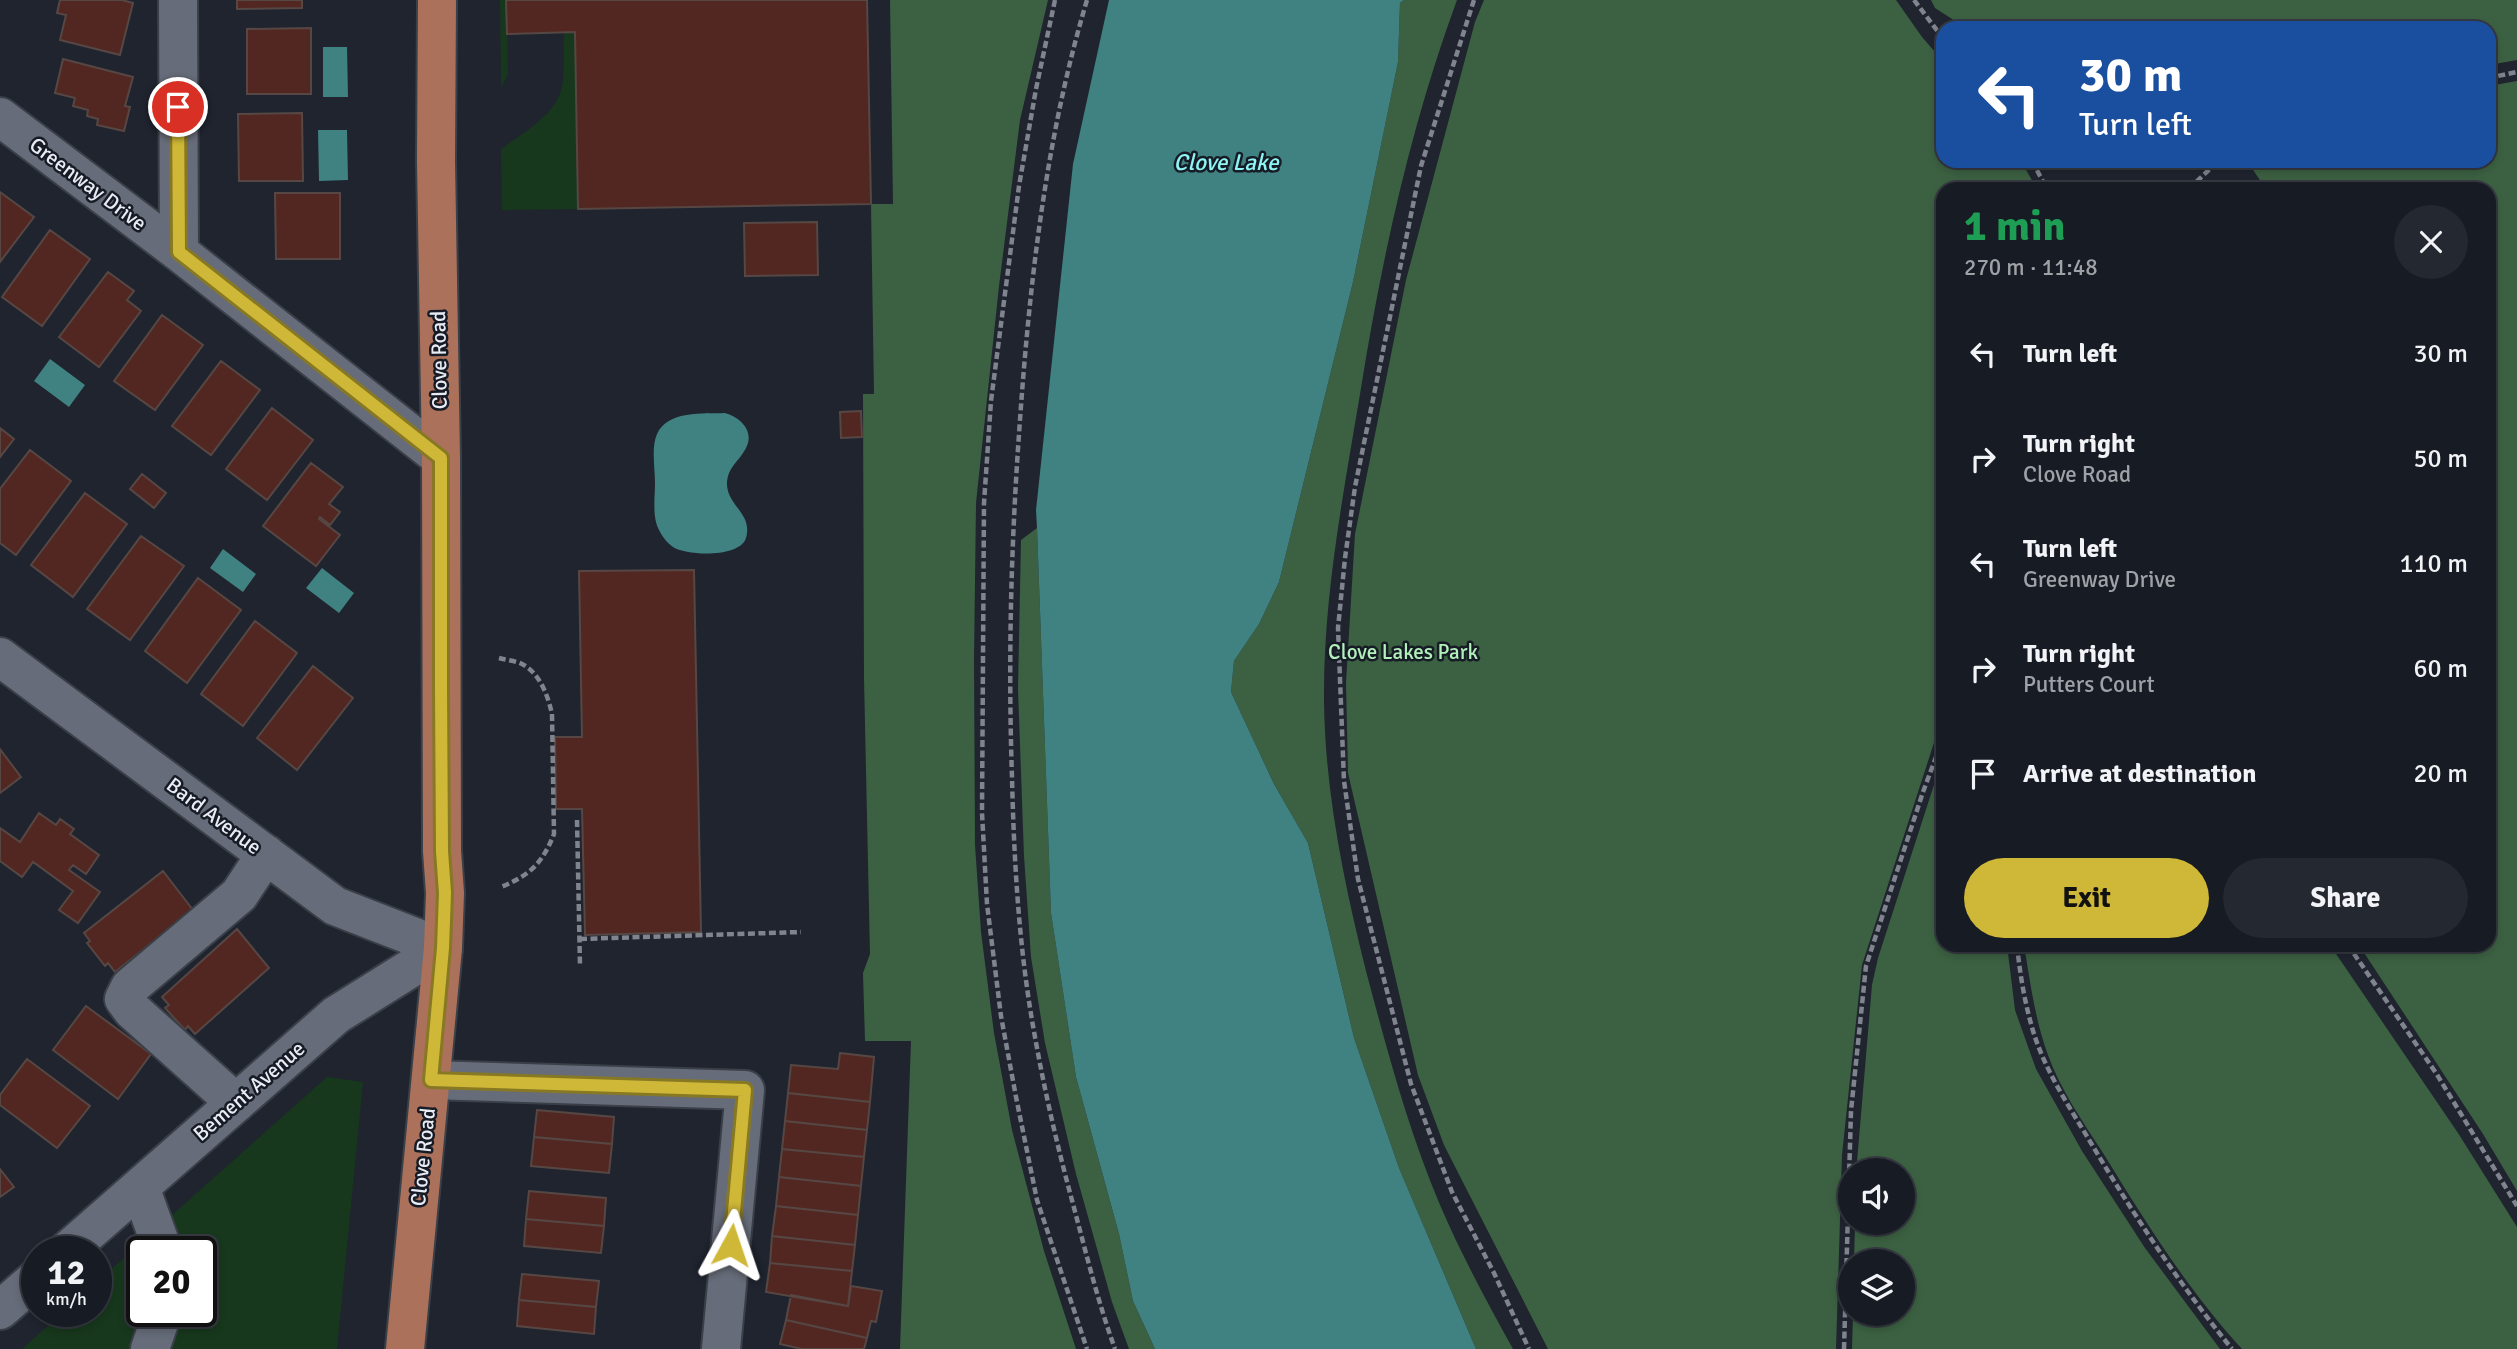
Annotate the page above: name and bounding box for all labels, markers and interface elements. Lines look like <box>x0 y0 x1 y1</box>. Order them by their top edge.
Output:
text: 30 m <box>2079 45 2182 105</box>
icon: left <box>1964 49 2055 140</box>
pin <box>148 77 208 137</box>
icon: arrive <box>159 88 197 126</box>
text: Turn left <box>2079 105 2192 144</box>
street label: Greenway Drive <box>24 132 152 236</box>
water label: Clove Lake <box>1174 148 1280 177</box>
text: 1 min <box>1964 201 2065 252</box>
button: close <box>2394 205 2468 279</box>
text: 270 m · 11:48 <box>1964 253 2098 282</box>
street label: Clove Road <box>425 310 453 410</box>
icon: left <box>1964 335 2002 373</box>
text: Turn left <box>2023 338 2117 370</box>
text: 30 m <box>2413 338 2468 370</box>
text: Turn right <box>2023 428 2135 460</box>
icon: right <box>1964 440 2002 478</box>
text: 50 m <box>2413 443 2468 475</box>
text: Clove Road <box>2023 460 2131 489</box>
text: Turn left <box>2023 533 2117 565</box>
icon: left <box>1964 545 2002 583</box>
text: 110 m <box>2399 548 2468 580</box>
text: Greenway Drive <box>2023 565 2176 594</box>
text: Turn right <box>2023 638 2135 670</box>
park label: Clove Lakes Park <box>1328 639 1478 665</box>
icon: right <box>1964 650 2002 688</box>
text: 60 m <box>2413 653 2468 685</box>
text: Putters Court <box>2023 670 2155 699</box>
icon: arrive <box>1964 755 2002 793</box>
text: Arrive at destination <box>2023 758 2256 790</box>
text: 20 m <box>2413 758 2468 790</box>
street label: Bard Avenue <box>161 772 267 860</box>
button: Exit <box>1964 858 2209 938</box>
button: Share <box>2223 858 2468 938</box>
street label: Bement Avenue <box>188 1035 310 1147</box>
street label: Clove Road <box>405 1107 441 1207</box>
map controls <box>1838 1158 1915 1326</box>
button: sound <box>1838 1158 1915 1235</box>
position arrow <box>694 1208 768 1282</box>
speed limit sign: 20 <box>126 1236 217 1327</box>
button: layers <box>1838 1249 1915 1326</box>
text: 12 <box>48 1251 85 1294</box>
text: km/h <box>46 1288 87 1310</box>

